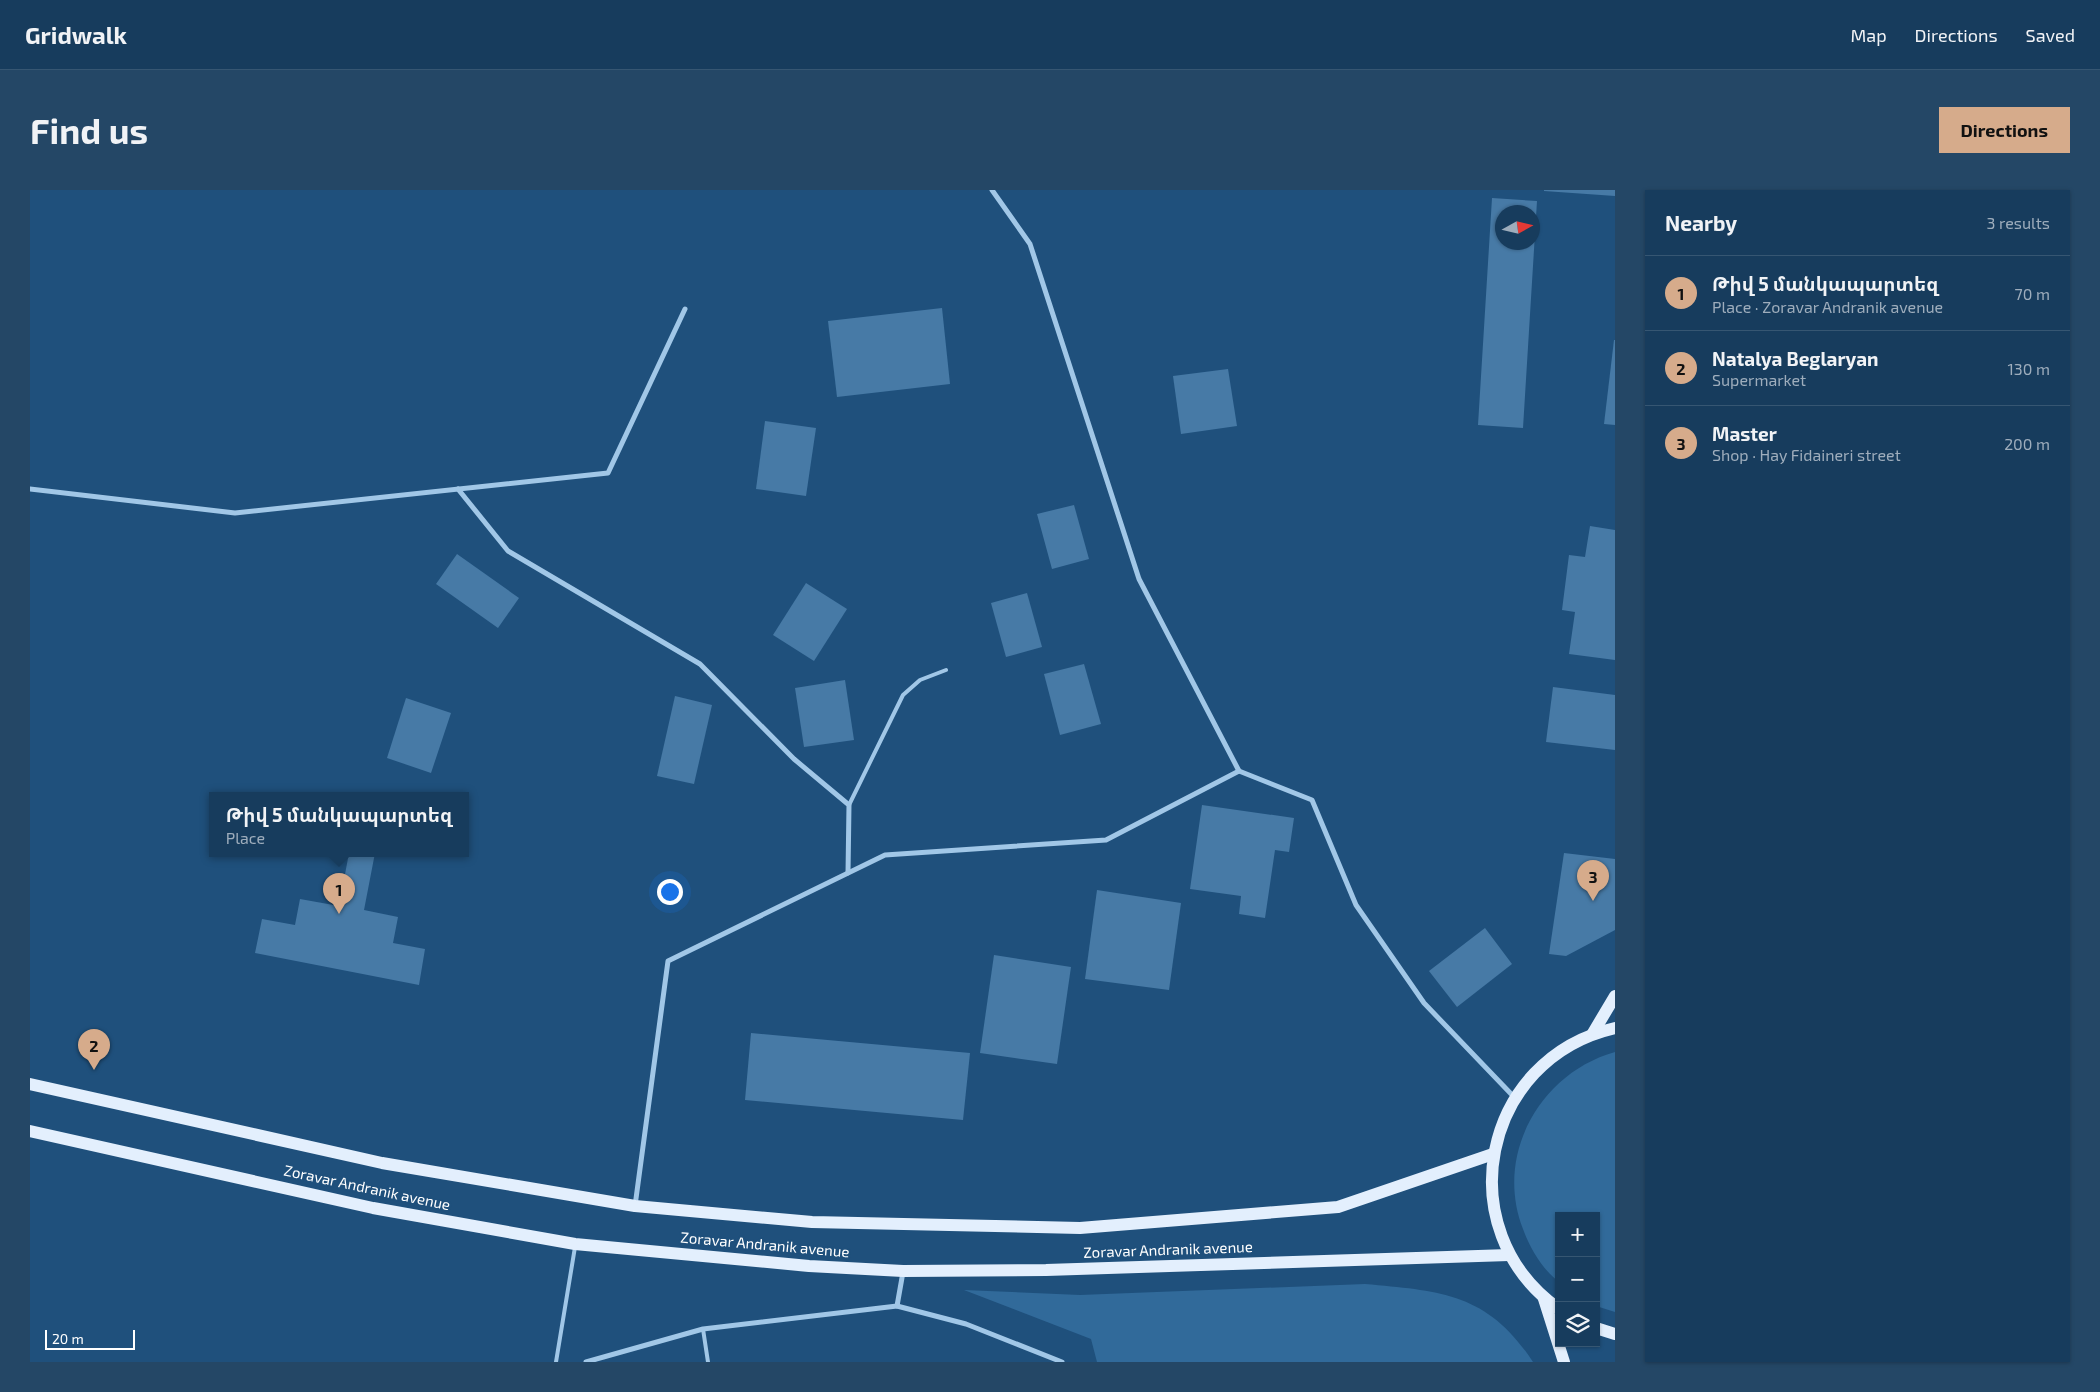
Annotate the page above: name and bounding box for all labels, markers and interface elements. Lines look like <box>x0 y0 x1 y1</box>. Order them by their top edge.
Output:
text: Gridwalk <box>25 20 127 49</box>
text: Map <box>1850 24 1887 46</box>
text: Directions <box>1915 24 1998 46</box>
text: Saved <box>2026 24 2075 46</box>
button: Directions <box>1939 107 2070 153</box>
text: Find us <box>30 109 148 151</box>
north arrow <box>1495 205 1540 250</box>
text: Nearby <box>1665 210 1737 235</box>
text: 3 results <box>1987 213 2050 232</box>
text: Թիվ 5 մանկապարտեզ <box>1712 272 1938 295</box>
text: 1 <box>1678 284 1684 303</box>
text: 70 m <box>2015 284 2050 303</box>
text: Place · Zoravar Andranik avenue <box>1712 297 1943 316</box>
text: Natalya Beglaryan <box>1712 347 1878 370</box>
text: 2 <box>1676 359 1686 378</box>
text: 130 m <box>2008 359 2050 378</box>
text: Supermarket <box>1712 370 1806 389</box>
text: Master <box>1712 422 1777 445</box>
text: 3 <box>1676 434 1686 453</box>
text: 200 m <box>2004 434 2050 453</box>
text: Shop · Hay Fidaineri street <box>1712 445 1901 464</box>
popup <box>209 792 469 857</box>
text: Թիվ 5 մանկապարտեզ <box>226 803 452 826</box>
text: Place <box>226 828 265 847</box>
pin: 3 <box>1577 860 1609 901</box>
pin: 1 <box>323 873 355 914</box>
your location <box>657 879 683 905</box>
pin: 2 <box>78 1029 110 1070</box>
street label: Zoravar Andranik avenue <box>282 1161 452 1213</box>
map controls <box>1555 1212 1600 1347</box>
button: + <box>1555 1212 1600 1257</box>
street label: Zoravar Andranik avenue <box>680 1228 850 1260</box>
street label: Zoravar Andranik avenue <box>1083 1237 1253 1261</box>
button: − <box>1555 1257 1600 1302</box>
button: layers <box>1555 1302 1600 1347</box>
scale bar <box>45 1327 135 1350</box>
text: 20 m <box>52 1330 84 1347</box>

